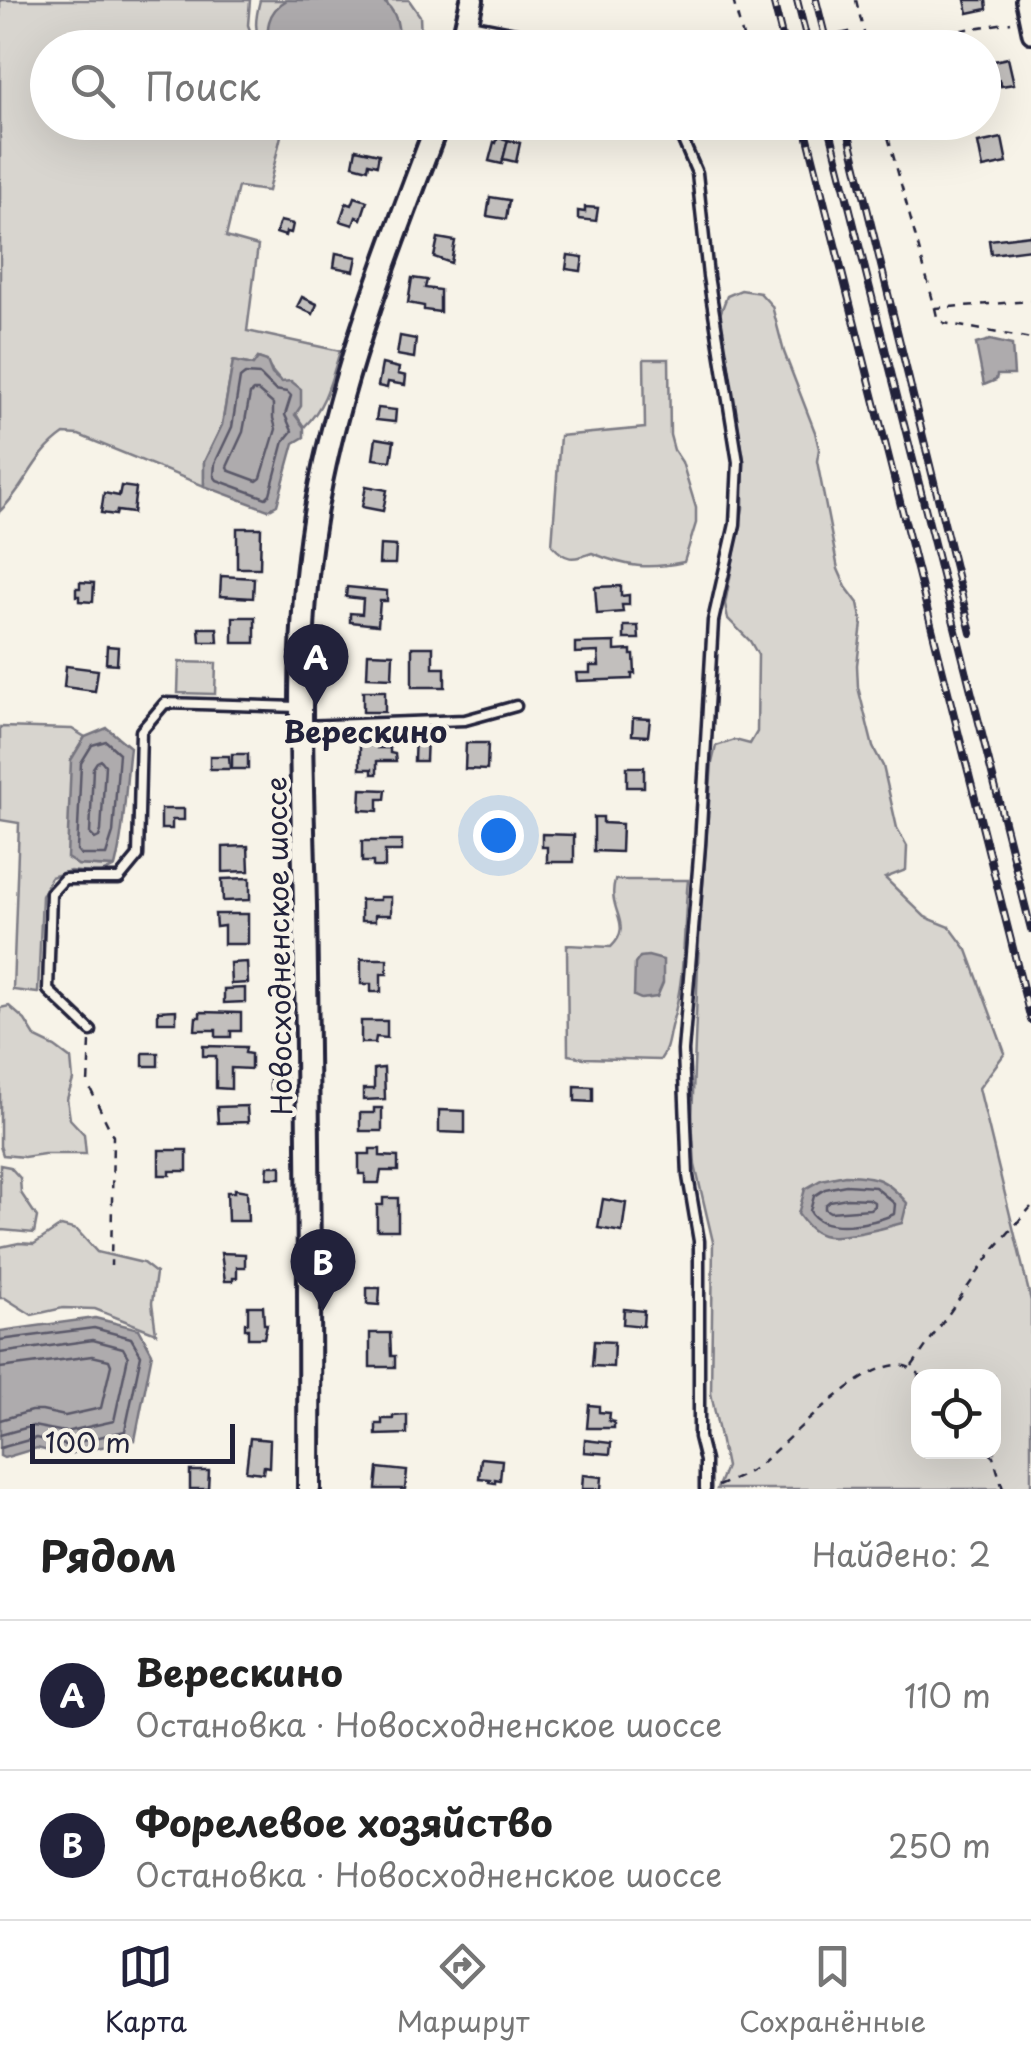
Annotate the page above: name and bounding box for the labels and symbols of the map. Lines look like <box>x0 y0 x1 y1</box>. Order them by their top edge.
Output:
pin: A <box>284 624 348 706</box>
district label: Верескино <box>283 708 447 753</box>
street label: Новосходненское шоссе <box>254 776 302 1116</box>
your location <box>473 810 524 861</box>
pin: B <box>290 1228 356 1311</box>
scale bar <box>30 1419 235 1464</box>

